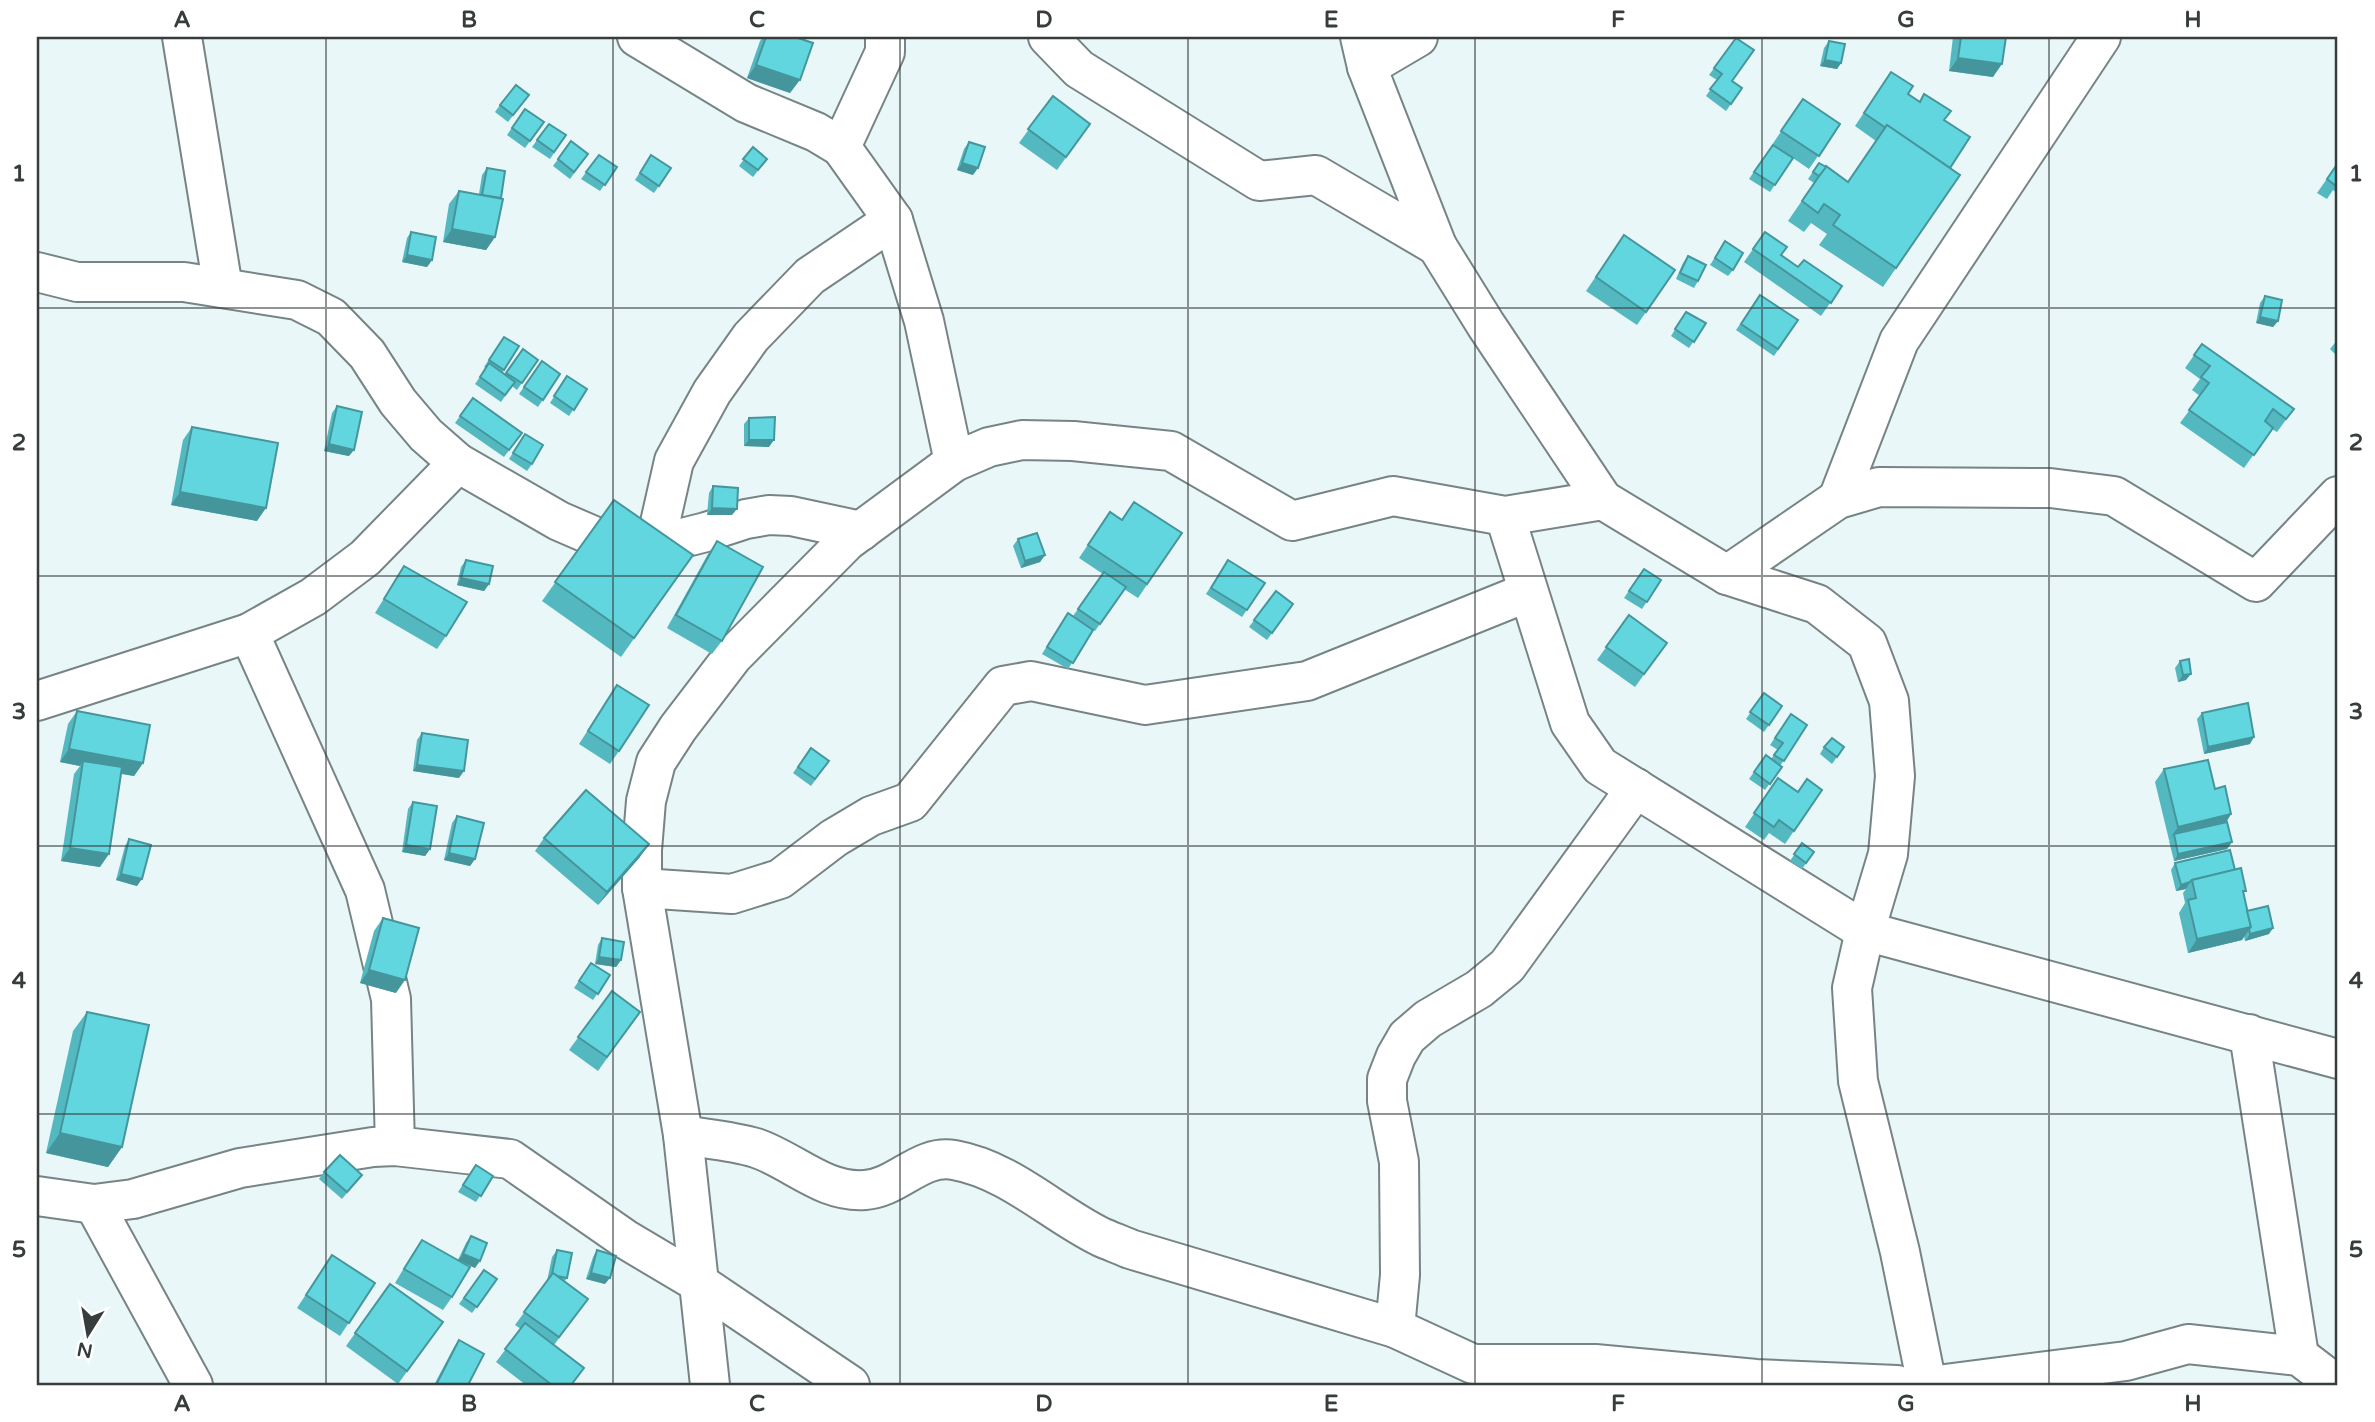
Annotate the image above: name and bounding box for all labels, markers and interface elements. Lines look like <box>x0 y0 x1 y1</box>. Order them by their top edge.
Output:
text: A <box>173 6 191 34</box>
text: B <box>461 6 477 34</box>
text: C <box>749 6 765 34</box>
text: D <box>1035 6 1053 34</box>
text: E <box>1324 6 1338 34</box>
text: F <box>1611 6 1625 34</box>
text: G <box>1897 6 1915 34</box>
text: H <box>2184 6 2202 34</box>
text: 1 <box>12 160 26 188</box>
text: 1 <box>2349 160 2363 188</box>
text: 2 <box>12 429 26 457</box>
text: 2 <box>2349 429 2363 457</box>
text: 3 <box>12 698 26 726</box>
text: 3 <box>2349 698 2363 726</box>
text: 4 <box>12 967 27 995</box>
text: 4 <box>2349 967 2364 995</box>
text: 5 <box>12 1236 26 1264</box>
text: 5 <box>2349 1236 2363 1264</box>
north arrow <box>52 1300 122 1370</box>
text: N <box>75 1337 95 1362</box>
text: A <box>173 1390 191 1418</box>
text: B <box>461 1390 477 1418</box>
text: C <box>749 1390 765 1418</box>
text: D <box>1035 1390 1053 1418</box>
text: E <box>1324 1390 1338 1418</box>
text: F <box>1611 1390 1625 1418</box>
text: G <box>1897 1390 1915 1418</box>
text: H <box>2184 1390 2202 1418</box>

